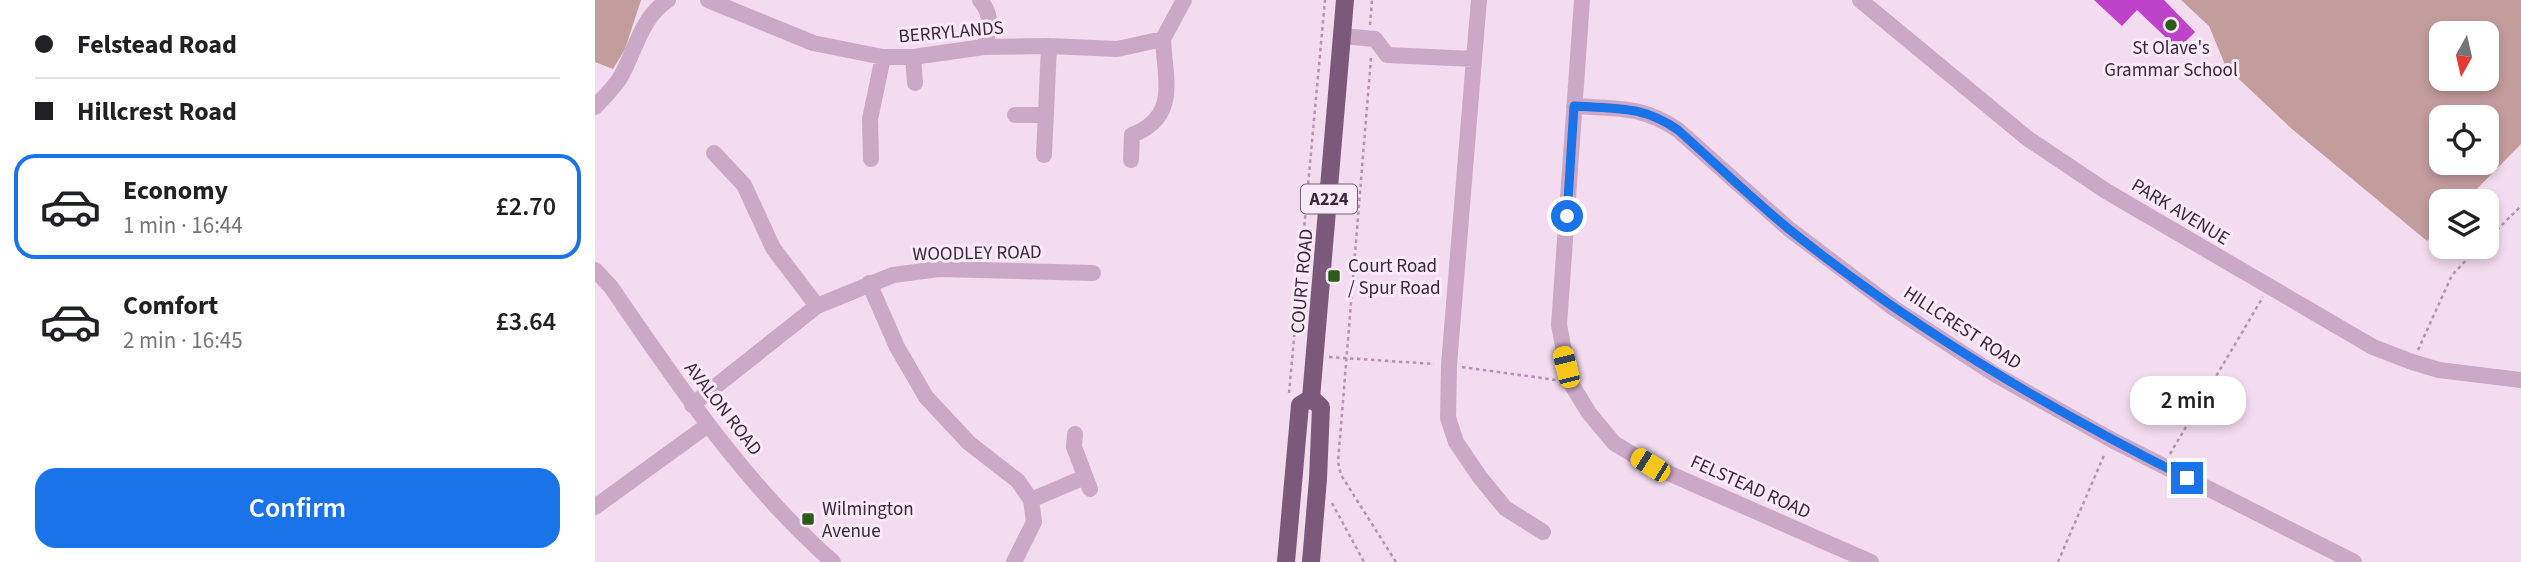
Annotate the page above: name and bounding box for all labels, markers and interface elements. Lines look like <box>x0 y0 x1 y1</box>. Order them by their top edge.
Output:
street label: BERRYLANDS <box>897 14 1005 51</box>
marker: St Olave's Grammar School <box>2163 17 2179 33</box>
north arrow <box>2429 21 2499 91</box>
map controls <box>2429 21 2499 259</box>
text: Felstead Road <box>77 26 237 63</box>
place label: St Olave's Grammar School <box>2104 35 2238 84</box>
text: Hillcrest Road <box>77 93 237 130</box>
button: locate <box>2429 105 2499 175</box>
text: Economy <box>123 172 228 209</box>
street label: PARK AVENUE <box>2126 172 2234 252</box>
icon: car <box>39 175 102 238</box>
road number: A224 <box>1301 184 1357 214</box>
text: £2.70 <box>495 188 556 225</box>
button: layers <box>2429 189 2499 259</box>
route start <box>1551 200 1583 232</box>
text: 1 min · 16:44 <box>123 209 243 242</box>
street label: COURT ROAD <box>1284 228 1321 335</box>
street label: WOODLEY ROAD <box>912 239 1042 268</box>
place label: Court Road / Spur Road <box>1348 253 1441 302</box>
marker: Court Road / Spur Road <box>1326 268 1342 284</box>
street label: HILLCREST ROAD <box>1898 280 2027 377</box>
text: Comfort <box>123 287 218 324</box>
icon: car <box>39 290 102 353</box>
text: £3.64 <box>495 303 556 340</box>
text: 2 min · 16:45 <box>123 324 243 357</box>
car <box>1551 344 1582 390</box>
street label: AVALON ROAD <box>678 356 768 462</box>
callout: 2 min <box>2129 377 2245 426</box>
text: 2 min <box>2161 384 2215 417</box>
car <box>1627 445 1674 485</box>
street label: FELSTEAD ROAD <box>1686 449 1815 526</box>
route end <box>2171 462 2203 494</box>
button: Confirm <box>35 468 560 548</box>
place label: Wilmington Avenue <box>822 496 914 545</box>
marker: Wilmington Avenue <box>800 511 816 527</box>

